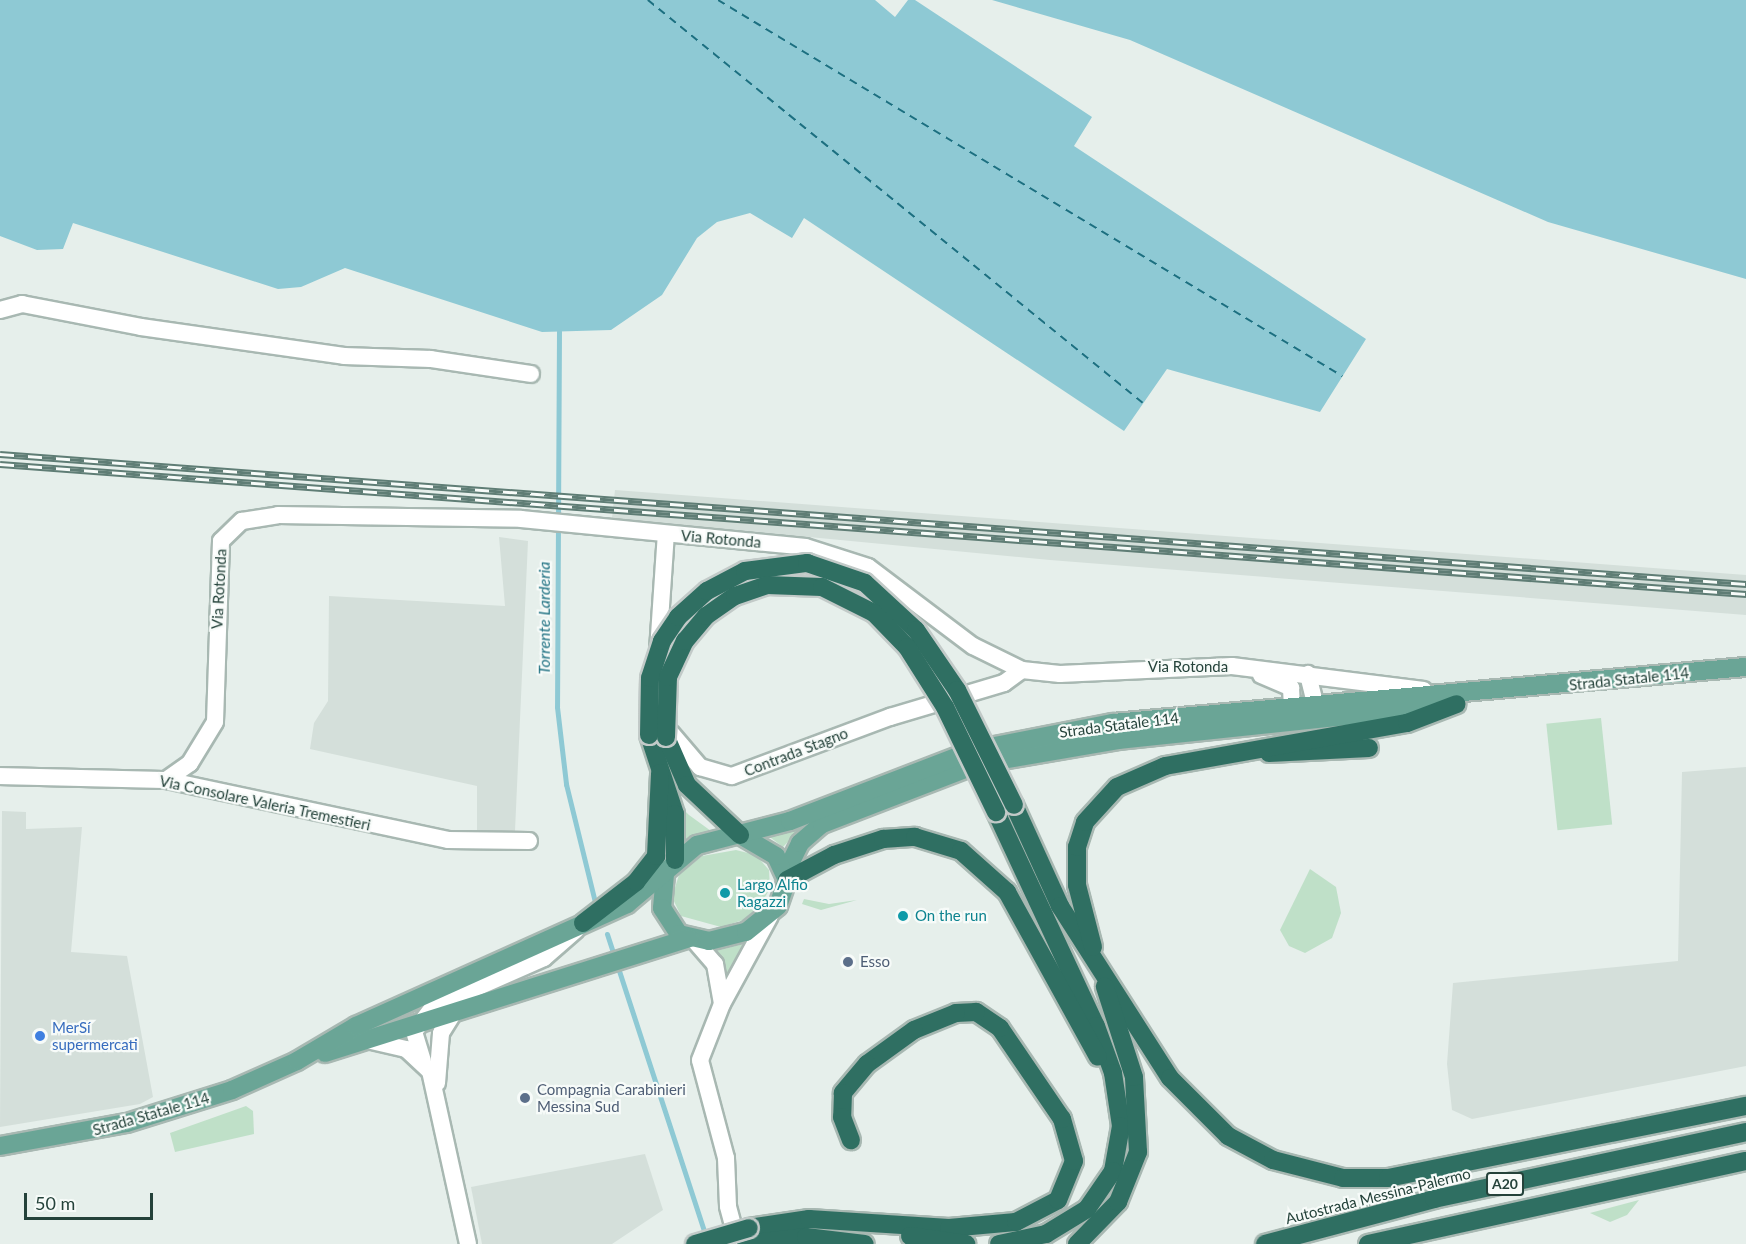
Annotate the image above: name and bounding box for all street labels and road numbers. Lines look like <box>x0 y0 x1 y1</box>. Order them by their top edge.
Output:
street label: Via Rotonda <box>680 527 762 551</box>
street label: Via Rotonda <box>208 548 230 630</box>
street label: Via Rotonda <box>1148 658 1228 676</box>
street label: Strada Statale 114 <box>1568 664 1690 694</box>
street label: Strada Statale 114 <box>1058 709 1180 741</box>
street label: Contrada Stagno <box>742 724 850 780</box>
street label: Via Consolare Valeria Tremestieri <box>157 772 373 834</box>
street label: Strada Statale 114 <box>91 1089 211 1139</box>
street label: Autostrada Messina-Palermo <box>1284 1164 1472 1228</box>
road number: A20 <box>1486 1173 1524 1195</box>

